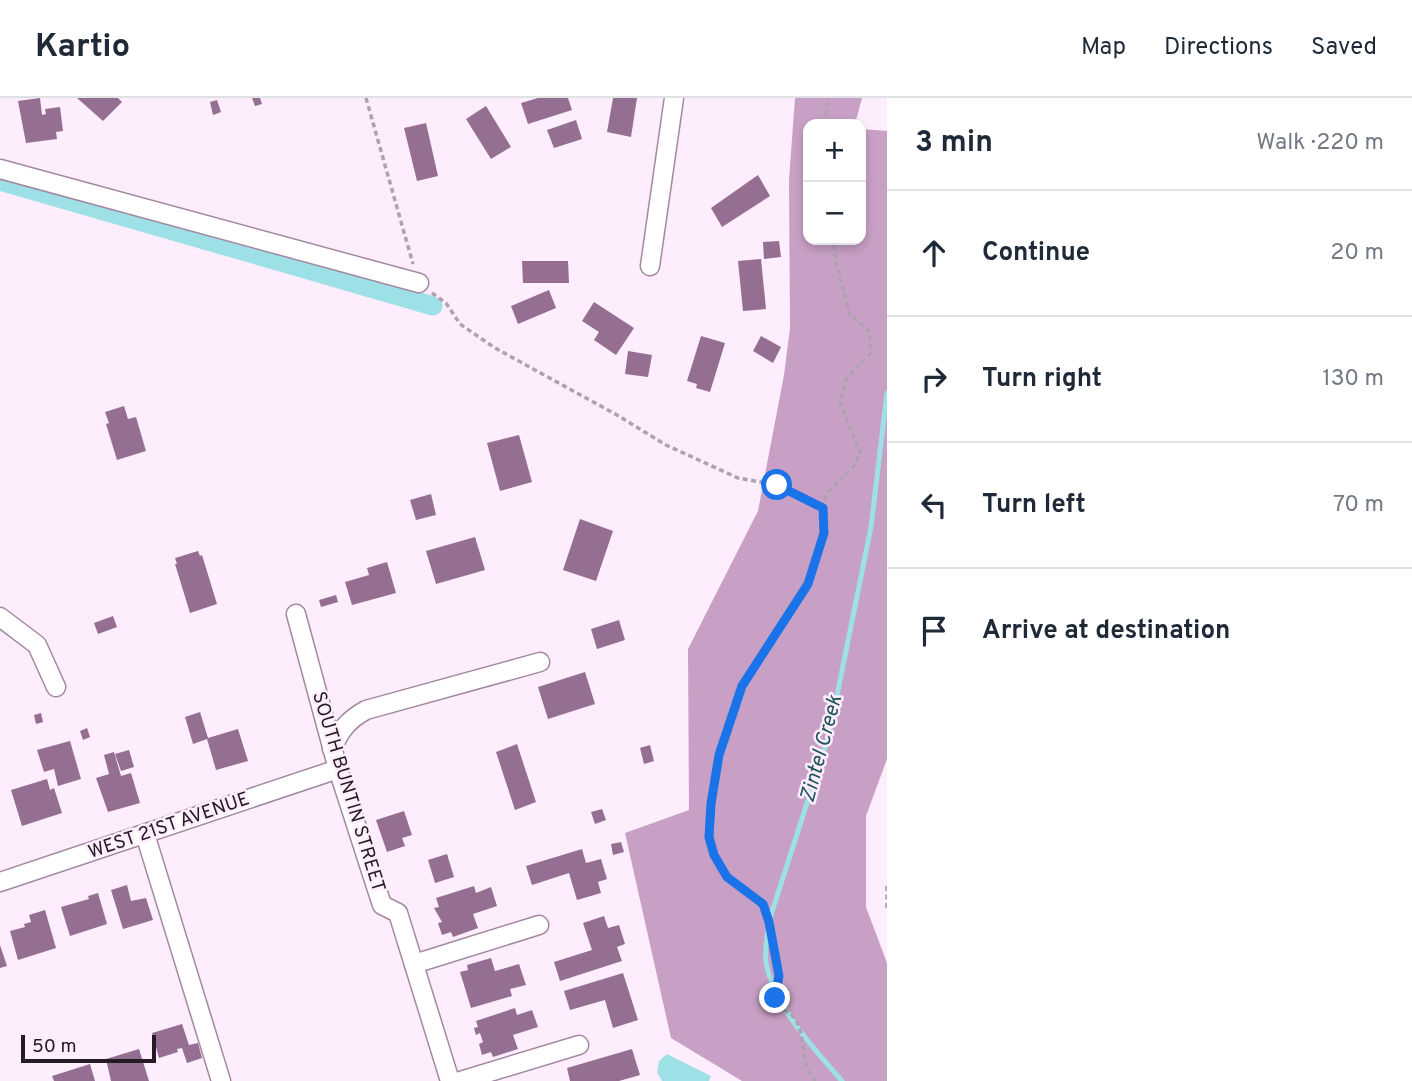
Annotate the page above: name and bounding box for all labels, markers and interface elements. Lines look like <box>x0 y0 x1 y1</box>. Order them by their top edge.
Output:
text: Kartio <box>35 27 130 69</box>
text: Map <box>1081 33 1126 63</box>
text: Directions <box>1164 33 1273 63</box>
text: Saved <box>1311 33 1377 63</box>
map controls <box>803 119 866 245</box>
button: + <box>803 119 866 182</box>
text: 3 min <box>915 125 993 162</box>
text: Walk · 220 m <box>1256 129 1384 158</box>
button: − <box>803 182 866 245</box>
icon: ahead <box>915 234 953 272</box>
text: Continue <box>982 237 1090 270</box>
text: 20 m <box>1330 239 1384 268</box>
icon: right <box>915 360 953 398</box>
text: Turn right <box>982 363 1102 396</box>
text: 130 m <box>1322 365 1384 394</box>
route start <box>761 469 792 500</box>
icon: left <box>915 486 953 524</box>
text: Turn left <box>982 489 1086 522</box>
text: 70 m <box>1333 491 1384 520</box>
icon: arrive <box>915 612 953 650</box>
text: Arrive at destination <box>982 615 1230 648</box>
street label: SOUTH BUNTIN STREET <box>306 689 390 895</box>
water label: Zintel Creek <box>795 692 849 806</box>
street label: WEST 21ST AVENUE <box>85 787 253 865</box>
route end <box>759 982 790 1013</box>
scale bar <box>21 1032 156 1064</box>
text: 50 m <box>32 1035 77 1059</box>

